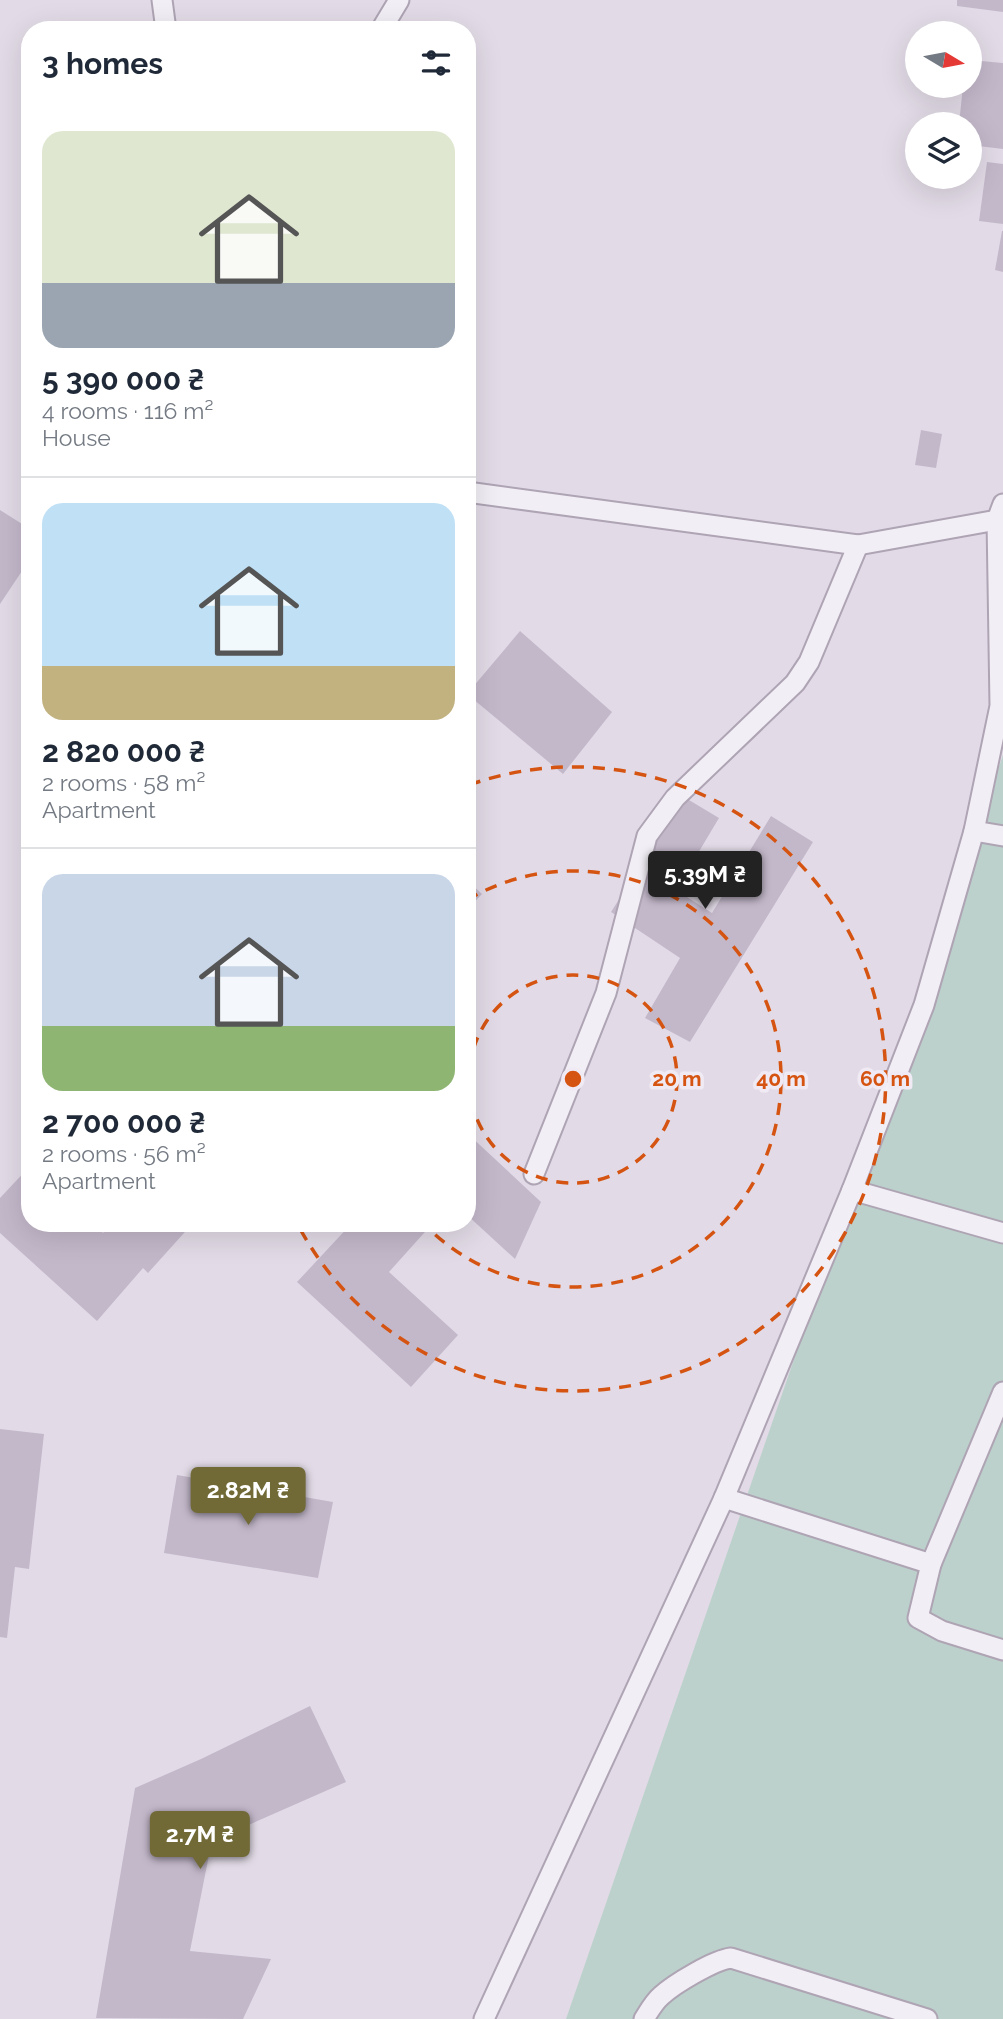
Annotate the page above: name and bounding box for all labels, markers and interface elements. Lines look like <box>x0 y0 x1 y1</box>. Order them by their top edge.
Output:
north arrow <box>905 21 982 98</box>
map controls <box>905 21 982 189</box>
icon: filters <box>417 44 455 82</box>
text: 3 homes <box>42 46 163 81</box>
button: layers <box>905 112 982 189</box>
icon: home <box>186 176 312 302</box>
text: 5 390 000 ₴ <box>42 362 204 397</box>
text: 4 rooms · 116 m² <box>42 397 213 424</box>
text: House <box>42 424 111 451</box>
icon: home <box>186 548 312 674</box>
text: 2 820 000 ₴ <box>42 734 205 769</box>
text: 2 rooms · 58 m² <box>42 769 205 796</box>
text: Apartment <box>42 796 156 823</box>
pin: 5.39M ₴ <box>640 852 770 911</box>
text: 5.39M ₴ <box>664 860 746 887</box>
icon: home <box>186 919 312 1045</box>
text: 20 m <box>652 1066 702 1091</box>
text: 40 m <box>756 1066 806 1091</box>
text: 60 m <box>860 1066 910 1091</box>
centre of rings <box>561 1067 585 1091</box>
text: 2 700 000 ₴ <box>42 1105 205 1140</box>
text: 2 rooms · 56 m² <box>42 1140 206 1167</box>
text: Apartment <box>42 1167 156 1194</box>
pin: 2.82M ₴ <box>183 1468 313 1527</box>
text: 2.82M ₴ <box>207 1476 289 1503</box>
pin: 2.7M ₴ <box>143 1812 257 1871</box>
text: 2.7M ₴ <box>166 1820 234 1847</box>

